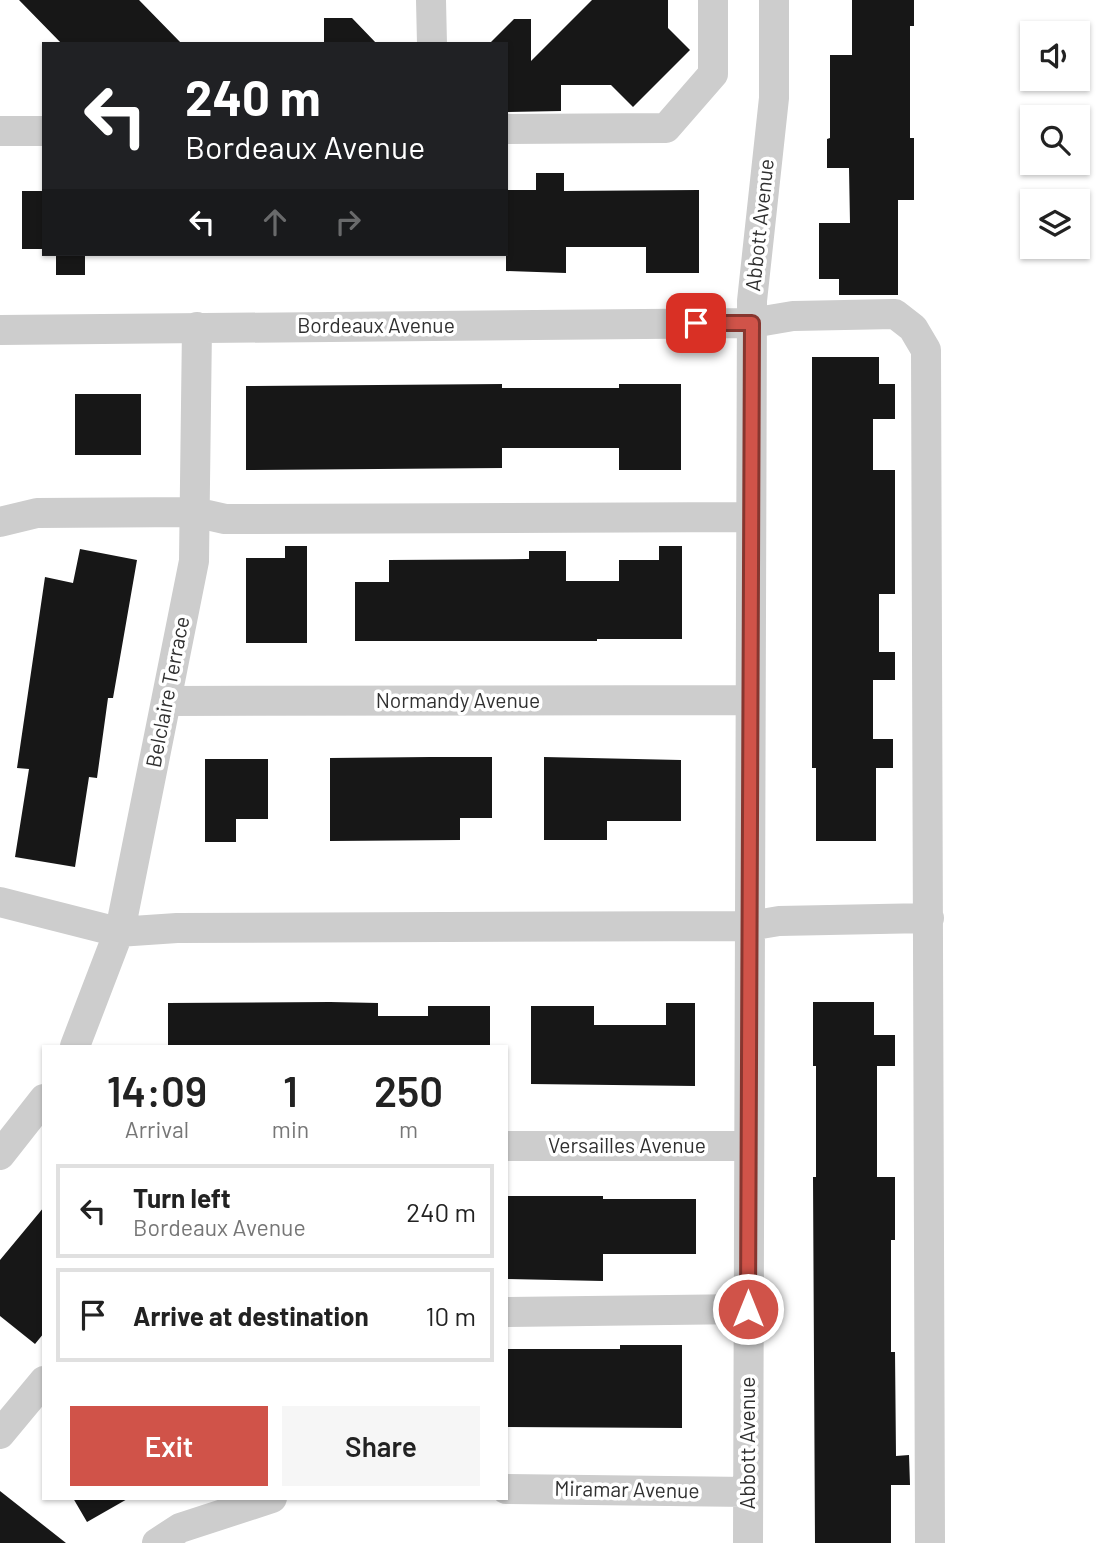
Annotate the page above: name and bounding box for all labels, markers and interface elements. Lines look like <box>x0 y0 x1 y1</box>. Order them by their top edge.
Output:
map controls <box>1020 21 1090 259</box>
button: sound <box>1020 21 1090 91</box>
text: 240 m <box>185 67 321 126</box>
icon: left <box>70 70 161 161</box>
button: search <box>1020 105 1090 175</box>
text: Bordeaux Avenue <box>185 127 425 165</box>
street label: Abbott Avenue <box>739 157 778 292</box>
button: layers <box>1020 189 1090 259</box>
icon: left <box>183 203 221 241</box>
icon: ahead <box>256 203 294 241</box>
icon: right <box>329 203 367 241</box>
pin <box>666 293 726 353</box>
icon: arrive <box>677 304 715 342</box>
street label: Bordeaux Avenue <box>297 312 455 337</box>
street label: Belclaire Terrace <box>140 614 193 770</box>
street label: Normandy Avenue <box>376 687 540 712</box>
text: 14:09 <box>107 1065 207 1115</box>
text: 1 <box>283 1065 298 1115</box>
text: 250 <box>374 1065 443 1115</box>
text: Arrival <box>125 1115 189 1143</box>
text: min <box>272 1115 309 1143</box>
text: m <box>399 1115 418 1143</box>
street label: Versailles Avenue <box>548 1132 706 1157</box>
text: Turn left <box>133 1182 231 1213</box>
icon: left <box>74 1192 112 1230</box>
text: 240 m <box>406 1196 476 1227</box>
text: Bordeaux Avenue <box>133 1213 306 1241</box>
position arrow <box>711 1272 785 1346</box>
icon: arrive <box>74 1296 112 1334</box>
text: Arrive at destination <box>133 1300 369 1331</box>
text: 10 m <box>426 1300 476 1331</box>
street label: Abbott Avenue <box>734 1376 759 1510</box>
button: Exit <box>70 1406 268 1486</box>
button: Share <box>282 1406 480 1486</box>
street label: Miramar Avenue <box>554 1475 700 1502</box>

